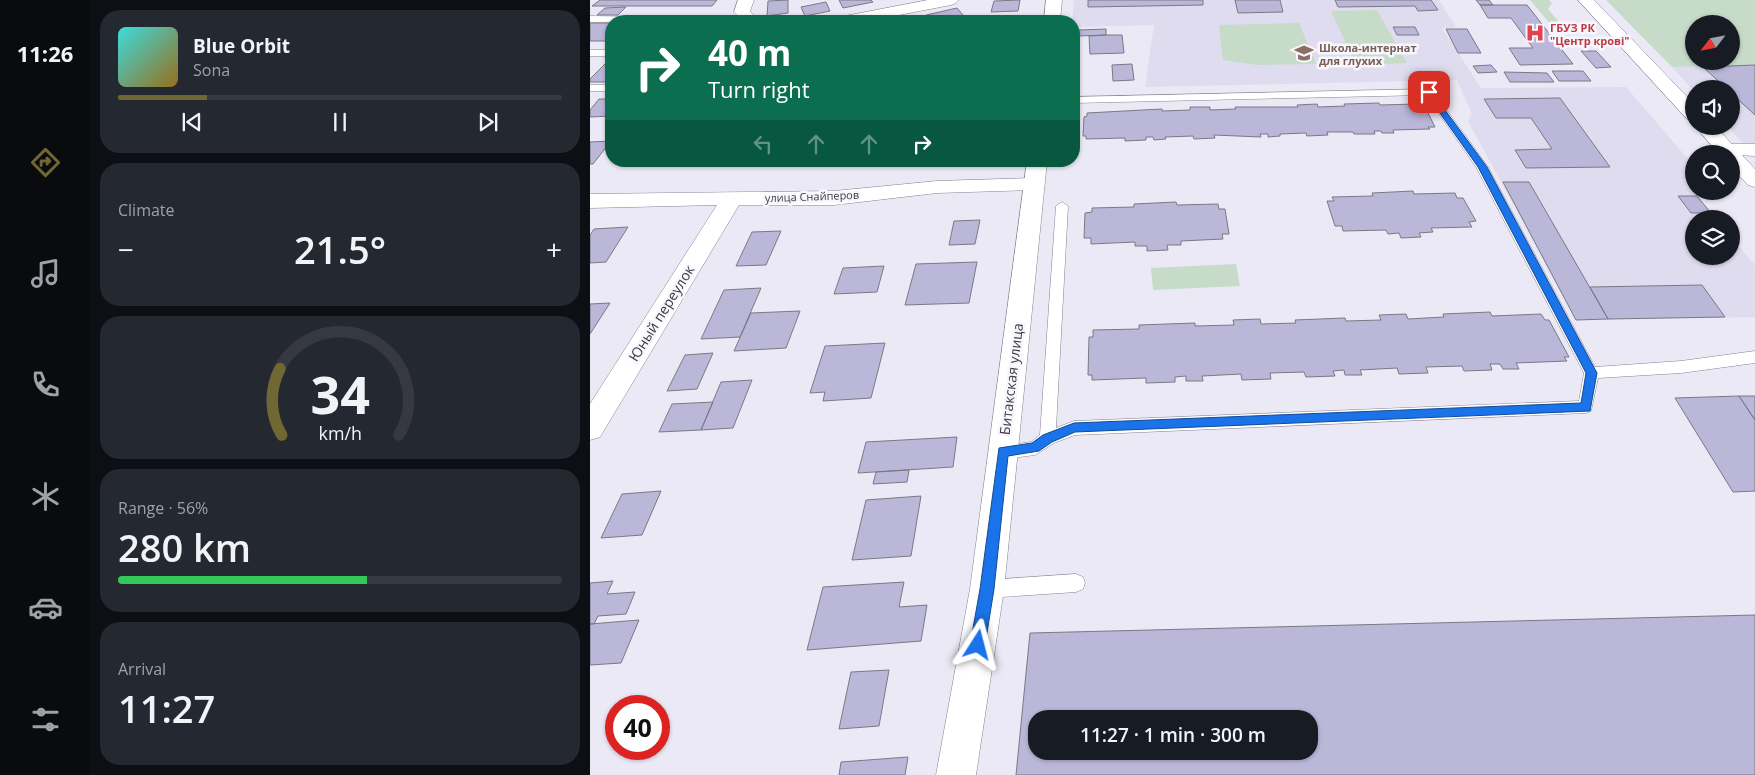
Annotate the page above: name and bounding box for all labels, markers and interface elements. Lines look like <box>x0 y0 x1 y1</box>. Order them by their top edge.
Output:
north arrow <box>1685 15 1740 70</box>
map controls <box>1685 15 1740 265</box>
place label: ГБУЗ РК "Центр крові" <box>1550 20 1630 48</box>
hospital icon: ГБУЗ РК "Центр крові" <box>1524 22 1546 44</box>
text: 40 m <box>708 29 791 76</box>
text: Blue Orbit <box>193 33 290 59</box>
icon: right <box>625 35 690 100</box>
text: 11:26 <box>17 38 73 68</box>
place label: Школа-интернат для глухих <box>1319 40 1417 68</box>
school or university icon: Школа-интернат для глухих <box>1293 42 1315 64</box>
text: Sona <box>193 59 230 81</box>
pin <box>1408 71 1450 113</box>
text: Turn right <box>708 74 810 104</box>
icon: arrive <box>1415 78 1443 106</box>
button: sound <box>1685 80 1740 135</box>
icon: previous <box>178 108 206 136</box>
icon: pause <box>326 108 354 136</box>
icon: next <box>474 108 502 136</box>
icon: left <box>749 130 777 158</box>
icon: ahead <box>802 130 830 158</box>
icon: ahead <box>855 130 883 158</box>
icon: right <box>908 130 936 158</box>
icon: directions <box>28 145 63 180</box>
button: search <box>1685 145 1740 200</box>
street label: улица Снайперов <box>765 187 859 205</box>
text: Climate <box>118 199 175 221</box>
button: layers <box>1685 210 1740 265</box>
text: 21.5° <box>294 223 386 275</box>
text: − <box>118 230 134 268</box>
text: + <box>546 230 562 268</box>
icon: music <box>28 256 63 291</box>
street label: Юный переулок <box>624 260 699 365</box>
street label: Битакская улица <box>995 322 1027 436</box>
text: 34 <box>310 358 370 429</box>
icon: phone <box>28 367 63 402</box>
text: km/h <box>318 421 362 445</box>
icon: climate <box>28 479 63 514</box>
text: Range · 56% <box>118 497 208 519</box>
text: 280 km <box>118 521 251 573</box>
icon: car <box>28 590 63 625</box>
position arrow <box>951 618 1003 670</box>
text: Arrival <box>118 658 166 680</box>
text: 11:27 <box>118 682 215 734</box>
speed limit sign: 40 <box>605 695 670 760</box>
icon: filters <box>28 702 63 737</box>
text: 11:27 · 1 min · 300 m <box>1080 722 1266 748</box>

